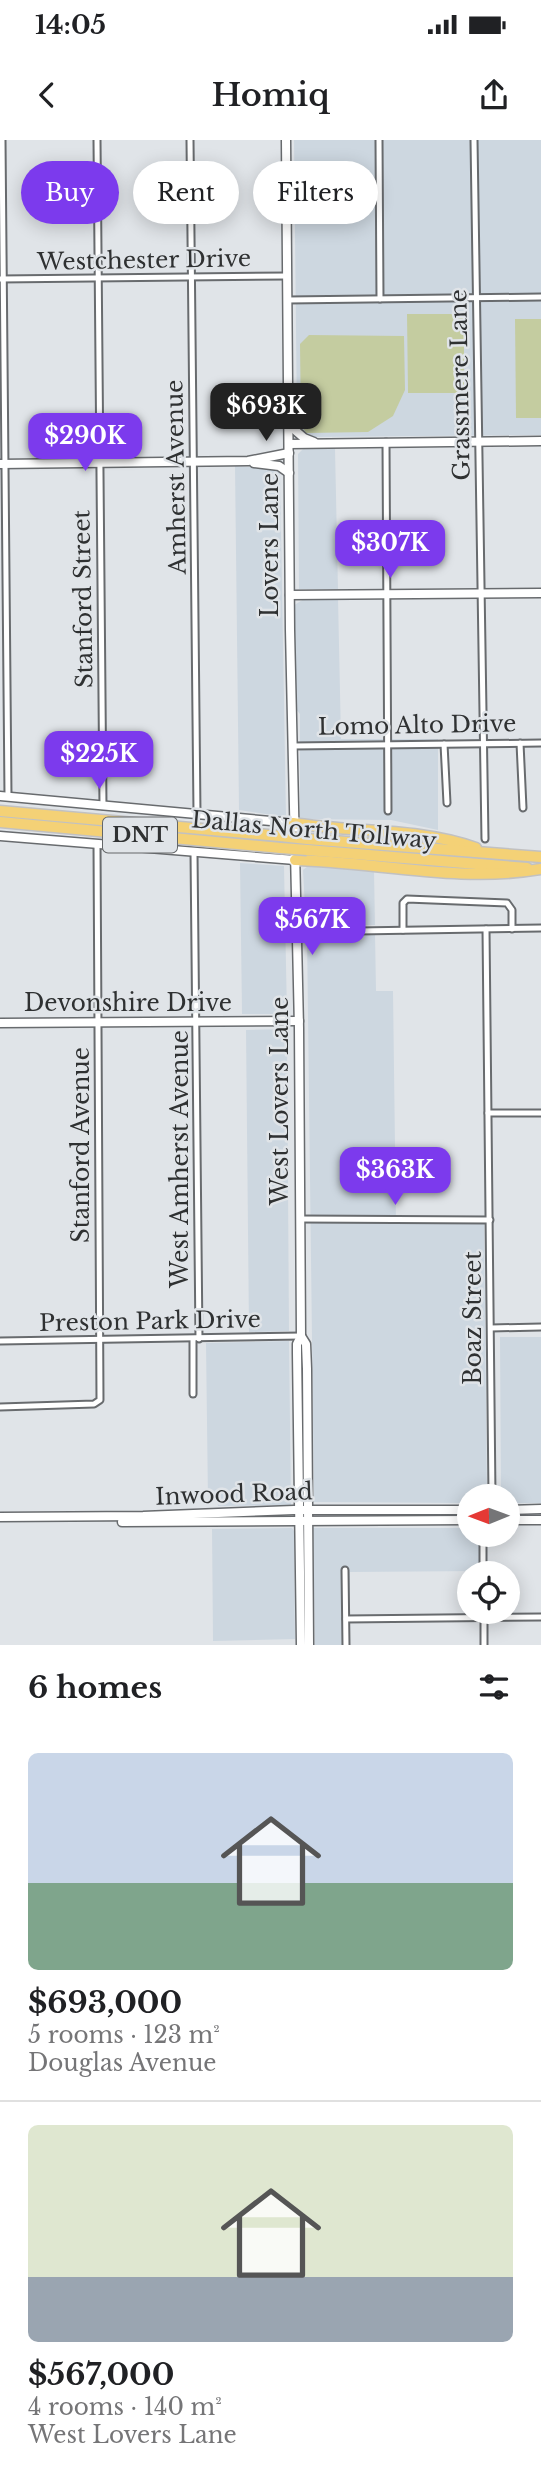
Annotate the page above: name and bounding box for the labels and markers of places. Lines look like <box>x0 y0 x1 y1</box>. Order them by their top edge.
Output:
pin: $693K <box>217 384 315 443</box>
pin: $290K <box>36 414 134 473</box>
pin: $307K <box>341 520 439 580</box>
pin: $225K <box>50 732 148 791</box>
pin: $567K <box>263 898 361 957</box>
pin: $363K <box>346 1147 444 1207</box>

